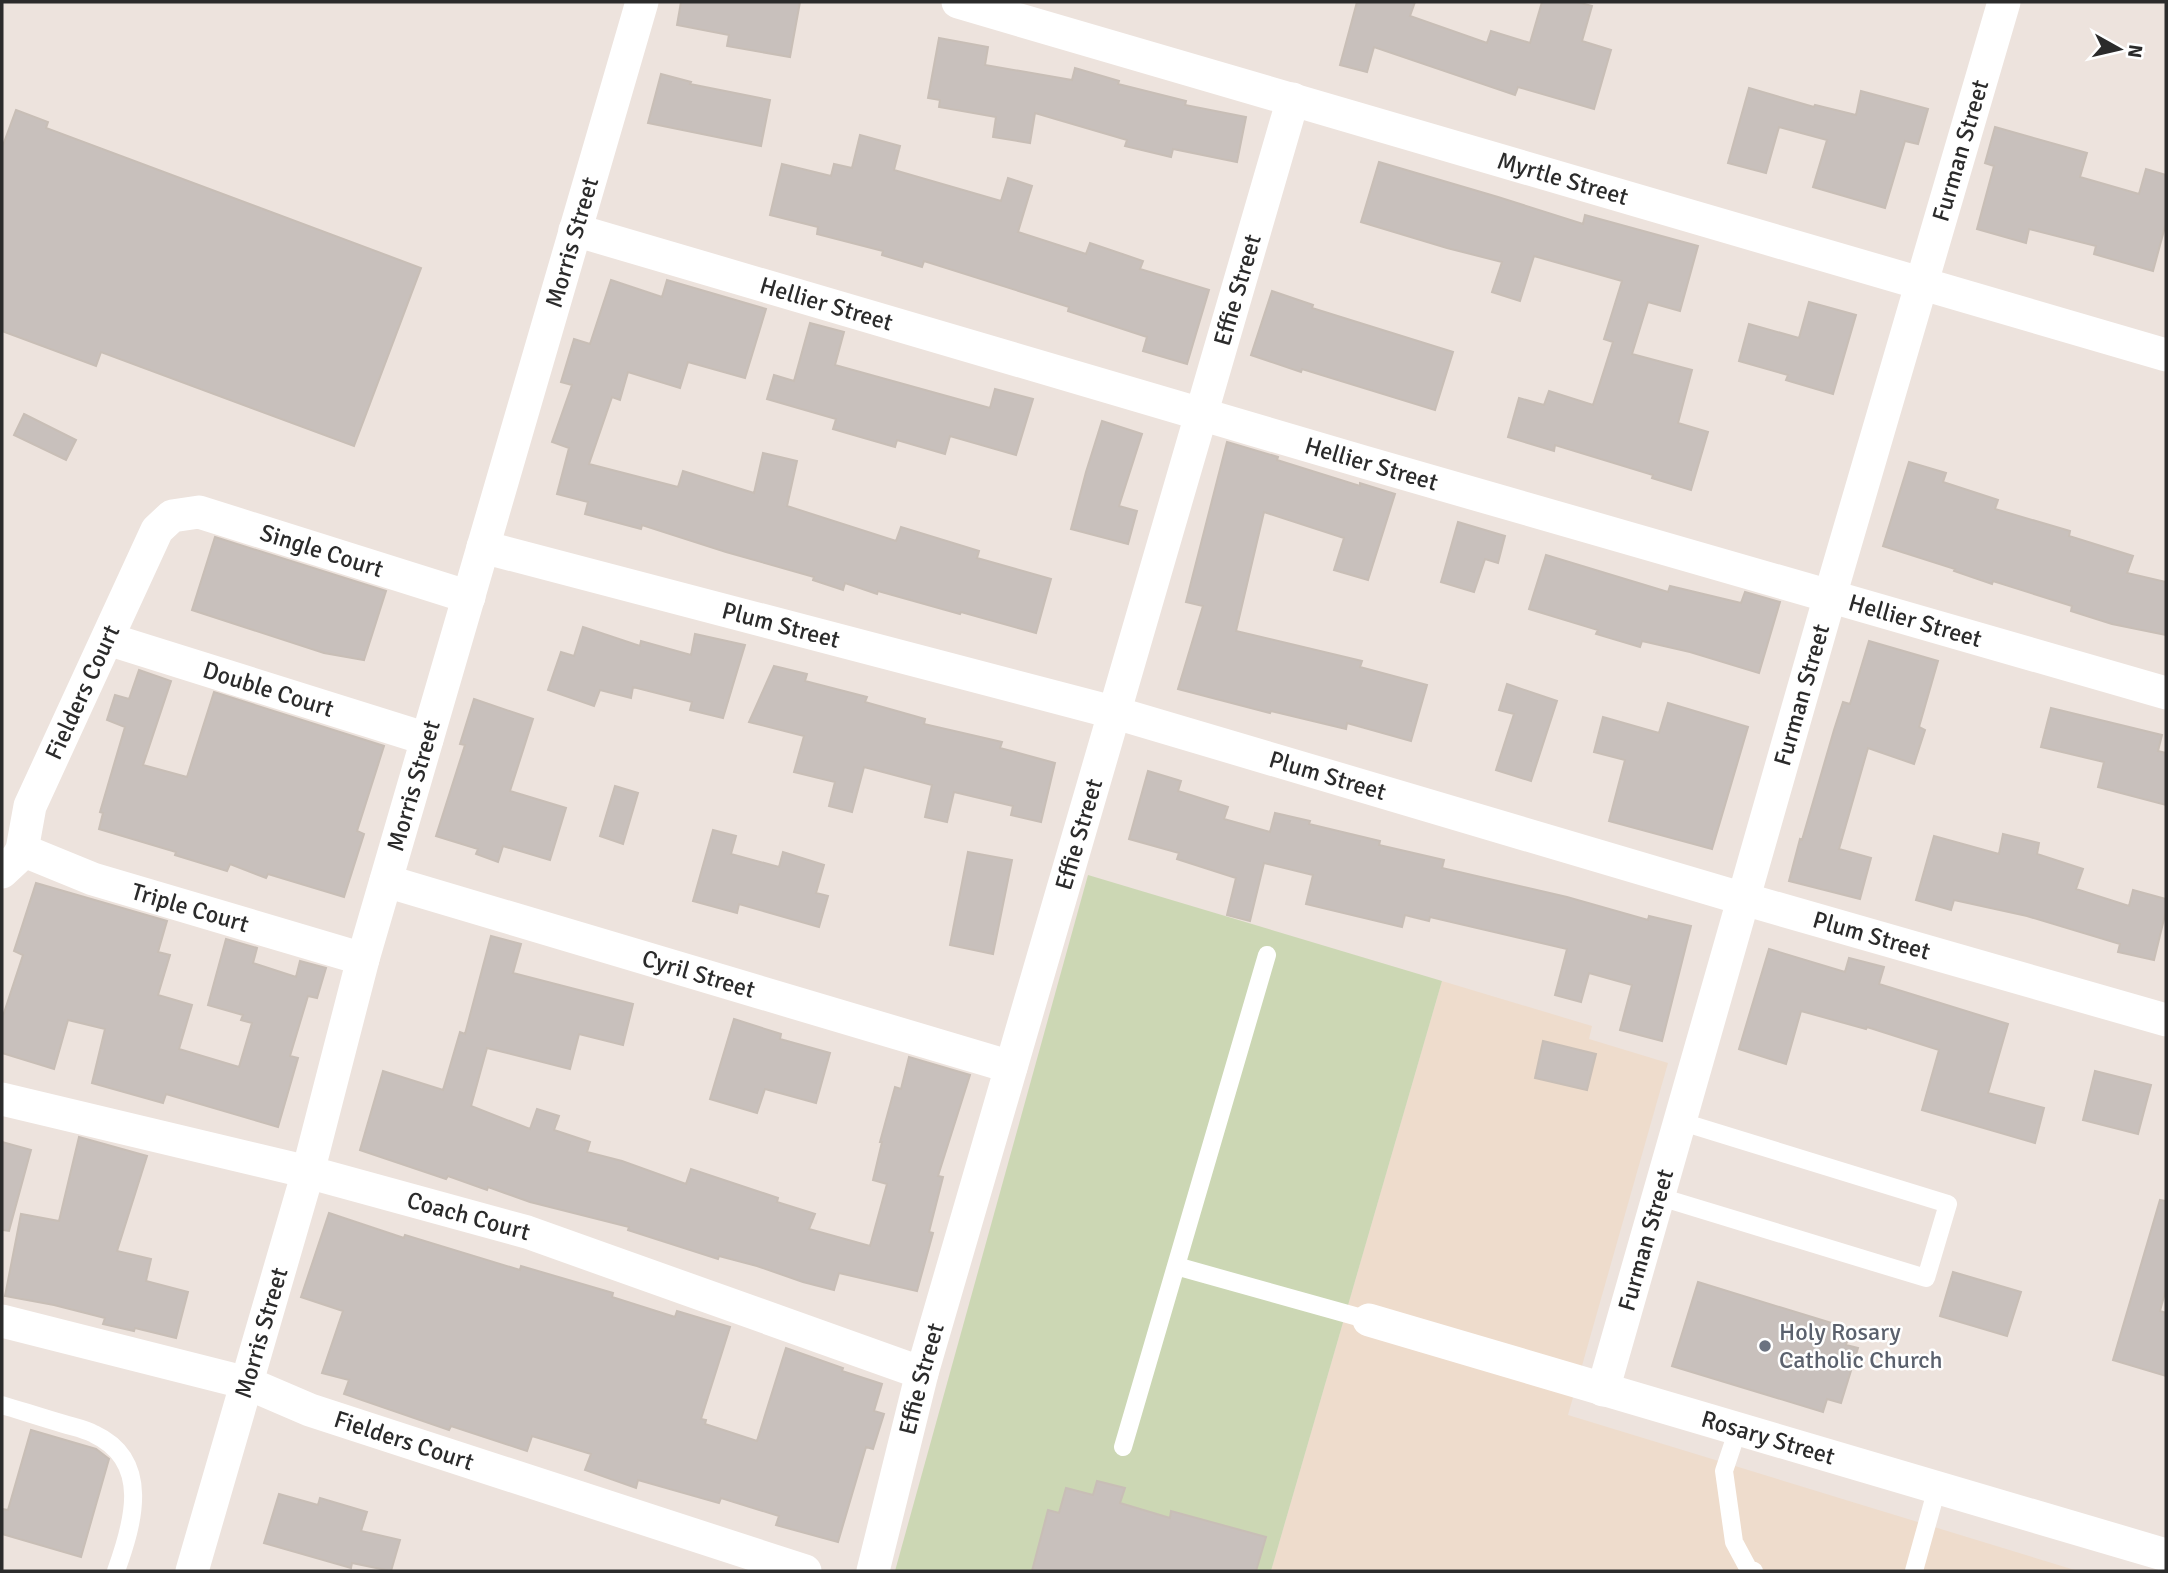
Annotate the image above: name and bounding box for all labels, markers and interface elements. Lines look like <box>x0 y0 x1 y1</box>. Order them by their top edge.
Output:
north arrow <box>2084 14 2154 84</box>
text: N <box>2122 43 2148 59</box>
street label: Furman Street <box>1926 76 1995 225</box>
street label: Myrtle Street <box>1494 145 1632 212</box>
street label: Morris Street <box>539 173 605 311</box>
street label: Effie Street <box>1207 231 1268 349</box>
street label: Hellier Street <box>756 270 896 338</box>
street label: Hellier Street <box>1301 430 1441 498</box>
street label: Single Court <box>256 517 387 584</box>
street label: Hellier Street <box>1845 587 1985 654</box>
street label: Plum Street <box>719 595 843 655</box>
street label: Fielders Court <box>38 620 126 764</box>
street label: Furman Street <box>1767 620 1836 769</box>
street label: Double Court <box>199 655 338 724</box>
street label: Morris Street <box>380 717 447 855</box>
street label: Plum Street <box>1265 744 1390 807</box>
street label: Effie Street <box>1048 775 1109 894</box>
street label: Triple Court <box>128 876 252 939</box>
street label: Plum Street <box>1809 905 1934 967</box>
street label: Cyril Street <box>638 943 759 1005</box>
street label: Furman Street <box>1611 1166 1680 1314</box>
street label: Coach Court <box>404 1185 533 1247</box>
street label: Morris Street <box>228 1264 294 1402</box>
place label: Holy Rosary Catholic Church <box>1779 1317 1943 1375</box>
street label: Effie Street <box>892 1320 951 1438</box>
marker: Holy Rosary Catholic Church <box>1757 1338 1773 1354</box>
street label: Fielders Court <box>330 1404 478 1477</box>
street label: Rosary Street <box>1698 1404 1838 1472</box>

